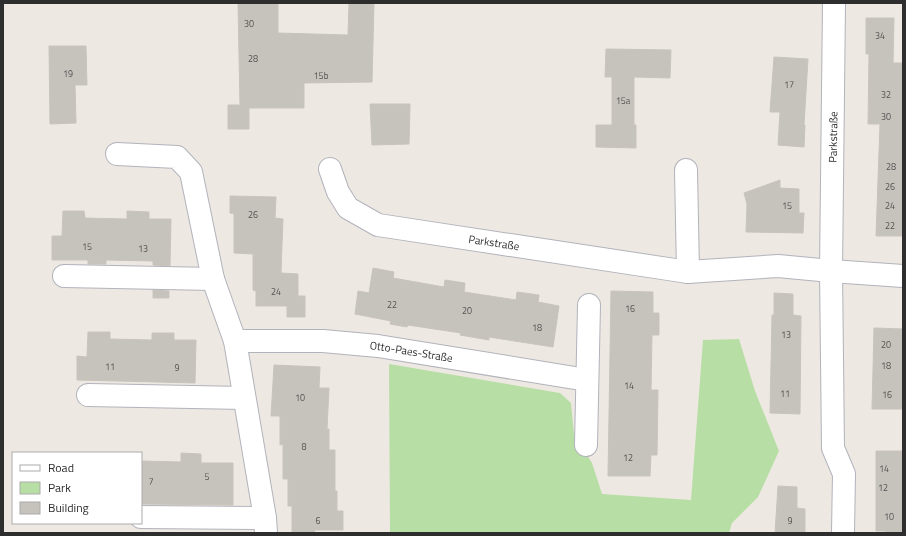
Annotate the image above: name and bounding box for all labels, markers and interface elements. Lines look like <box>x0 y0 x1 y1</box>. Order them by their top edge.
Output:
house number: 30 <box>244 17 254 30</box>
house number: 34 <box>875 29 885 42</box>
house number: 28 <box>248 52 258 65</box>
house number: 19 <box>63 67 73 80</box>
house number: 15b <box>314 69 329 82</box>
house number: 17 <box>784 78 794 91</box>
house number: 32 <box>881 88 891 101</box>
house number: 15a <box>616 94 631 107</box>
house number: 30 <box>881 110 891 123</box>
street label: Parkstraße <box>825 111 841 163</box>
house number: 28 <box>886 160 896 173</box>
house number: 26 <box>885 180 895 193</box>
house number: 15 <box>782 199 792 212</box>
house number: 24 <box>885 199 895 212</box>
house number: 26 <box>248 208 258 221</box>
house number: 22 <box>885 219 895 232</box>
street label: Parkstraße <box>467 231 521 254</box>
house number: 15 <box>82 240 92 253</box>
house number: 13 <box>138 242 148 255</box>
house number: 24 <box>271 285 281 298</box>
house number: 22 <box>387 298 397 311</box>
house number: 16 <box>625 302 635 315</box>
house number: 20 <box>462 304 472 317</box>
house number: 18 <box>532 321 542 334</box>
house number: 13 <box>781 328 791 341</box>
street label: Otto-Paes-Straße <box>369 337 454 366</box>
house number: 20 <box>881 338 891 351</box>
house number: 18 <box>881 359 891 372</box>
house number: 11 <box>105 360 115 373</box>
house number: 9 <box>174 361 180 374</box>
house number: 14 <box>624 379 634 392</box>
house number: 11 <box>780 387 790 400</box>
house number: 16 <box>882 388 892 401</box>
house number: 10 <box>295 391 305 404</box>
house number: 8 <box>301 440 307 453</box>
house number: 12 <box>623 451 633 464</box>
legend <box>12 452 142 524</box>
text: Road <box>48 458 74 477</box>
house number: 14 <box>879 462 889 475</box>
house number: 5 <box>204 470 210 483</box>
house number: 7 <box>148 475 154 488</box>
text: Park <box>48 478 71 497</box>
house number: 12 <box>878 481 888 494</box>
text: Building <box>48 498 89 517</box>
house number: 10 <box>884 510 894 523</box>
house number: 6 <box>315 514 321 527</box>
house number: 9 <box>787 514 793 527</box>

